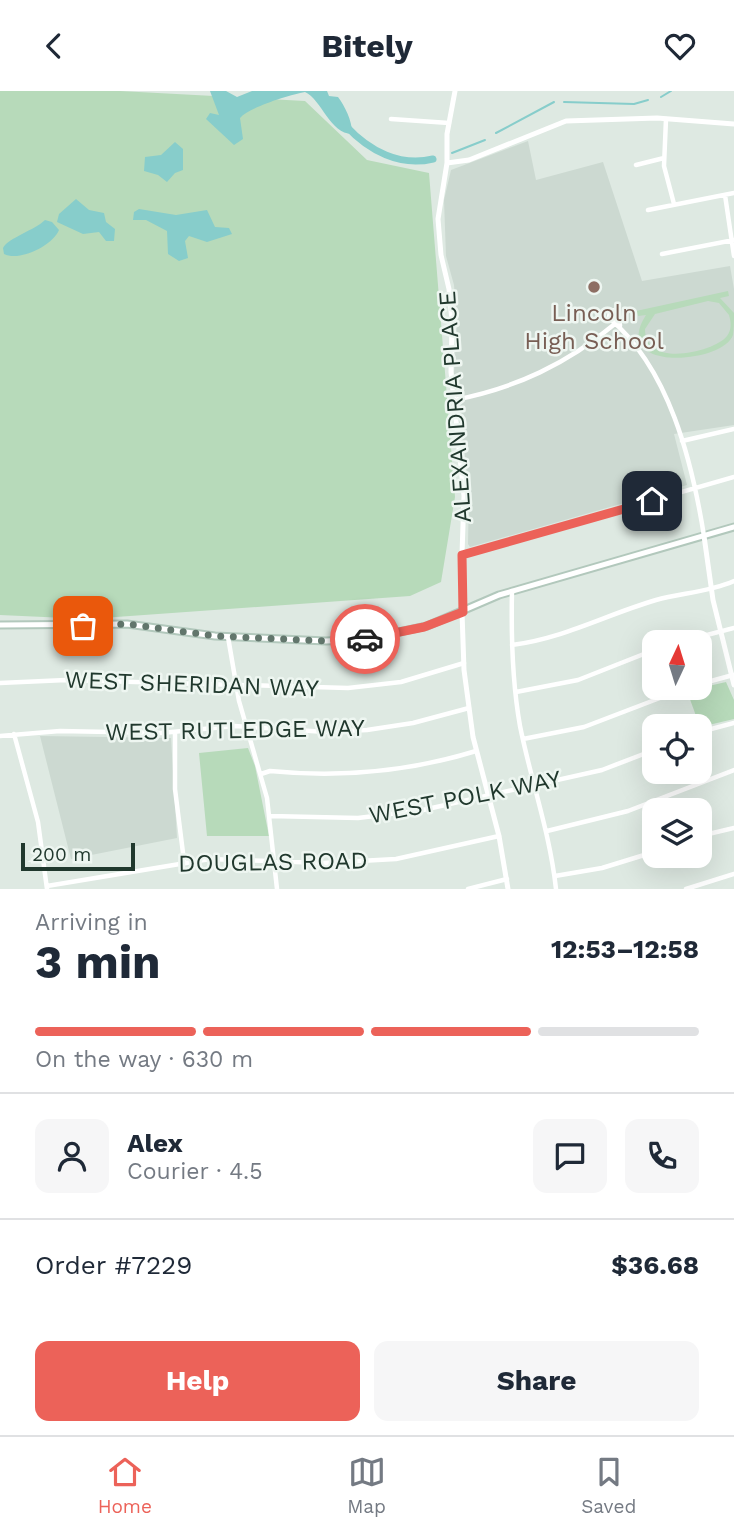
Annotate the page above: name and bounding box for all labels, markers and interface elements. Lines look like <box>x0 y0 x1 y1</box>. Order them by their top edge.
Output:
icon: back <box>35 27 73 65</box>
text: Bitely <box>321 27 413 65</box>
icon: heart <box>661 27 699 65</box>
marker: Lincoln High School <box>586 279 602 295</box>
street label: ALEXANDRIA PLACE <box>433 290 477 524</box>
place label: Lincoln High School <box>524 299 664 355</box>
pin <box>622 471 682 531</box>
icon: home <box>633 482 671 520</box>
pin <box>53 596 113 656</box>
courier <box>330 604 400 674</box>
icon: bag <box>64 607 102 645</box>
icon: car <box>346 620 384 658</box>
north arrow <box>642 630 712 700</box>
map controls <box>642 630 712 868</box>
street label: WEST SHERIDAN WAY <box>64 666 320 702</box>
street label: WEST RUTLEDGE WAY <box>105 714 365 746</box>
button: locate <box>642 714 712 784</box>
street label: WEST POLK WAY <box>367 765 564 829</box>
button: layers <box>642 798 712 868</box>
scale bar <box>21 840 135 872</box>
text: 200 m <box>32 843 91 866</box>
street label: DOUGLAS ROAD <box>178 846 368 878</box>
text: Arriving in <box>35 909 148 936</box>
text: 12:53–12:58 <box>551 934 699 964</box>
text: 3 min <box>35 935 161 989</box>
text: On the way · 630 m <box>35 1046 253 1073</box>
button: person <box>35 1119 109 1193</box>
button: chat <box>533 1119 607 1193</box>
button: phone <box>625 1119 699 1193</box>
text: Alex <box>127 1128 183 1158</box>
text: Courier · 4.5 <box>127 1158 263 1185</box>
text: Order #7229 <box>35 1250 192 1280</box>
text: $36.68 <box>611 1250 699 1280</box>
button: Help <box>35 1341 360 1421</box>
button: Share <box>374 1341 699 1421</box>
tab: Home <box>98 1453 152 1518</box>
tab: Map <box>347 1453 386 1518</box>
tab: Saved <box>581 1453 636 1518</box>

